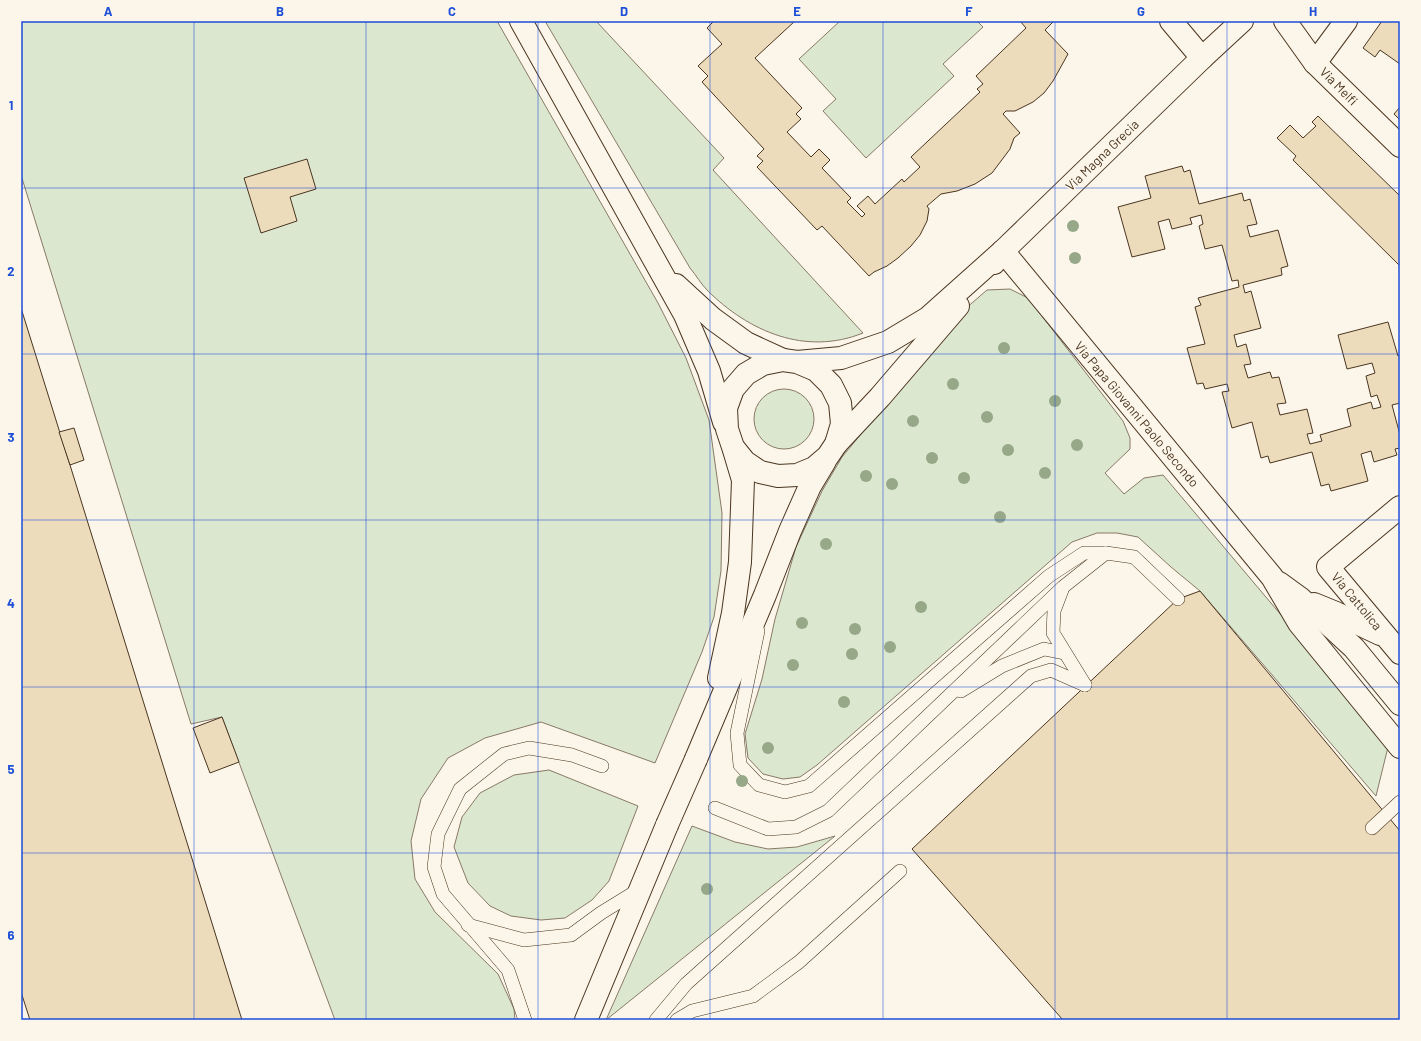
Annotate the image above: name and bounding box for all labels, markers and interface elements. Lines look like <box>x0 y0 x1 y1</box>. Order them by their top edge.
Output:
text: A <box>104 3 113 19</box>
text: B <box>276 3 284 19</box>
text: C <box>448 3 456 19</box>
text: D <box>620 3 628 19</box>
text: E <box>793 3 801 19</box>
text: F <box>965 3 973 19</box>
text: G <box>1137 3 1145 19</box>
text: H <box>1309 3 1317 19</box>
street label: Via Melfi <box>1317 64 1361 108</box>
text: 1 <box>9 97 13 113</box>
street label: Via Magna Grecia <box>1062 116 1142 194</box>
text: 2 <box>7 263 15 279</box>
street label: Via Papa Giovanni Paolo Secondo <box>1071 338 1203 490</box>
text: 3 <box>7 429 15 445</box>
street label: Via Cattolica <box>1328 569 1386 633</box>
text: 4 <box>7 595 15 611</box>
text: 5 <box>7 761 15 777</box>
text: 6 <box>8 927 15 943</box>

